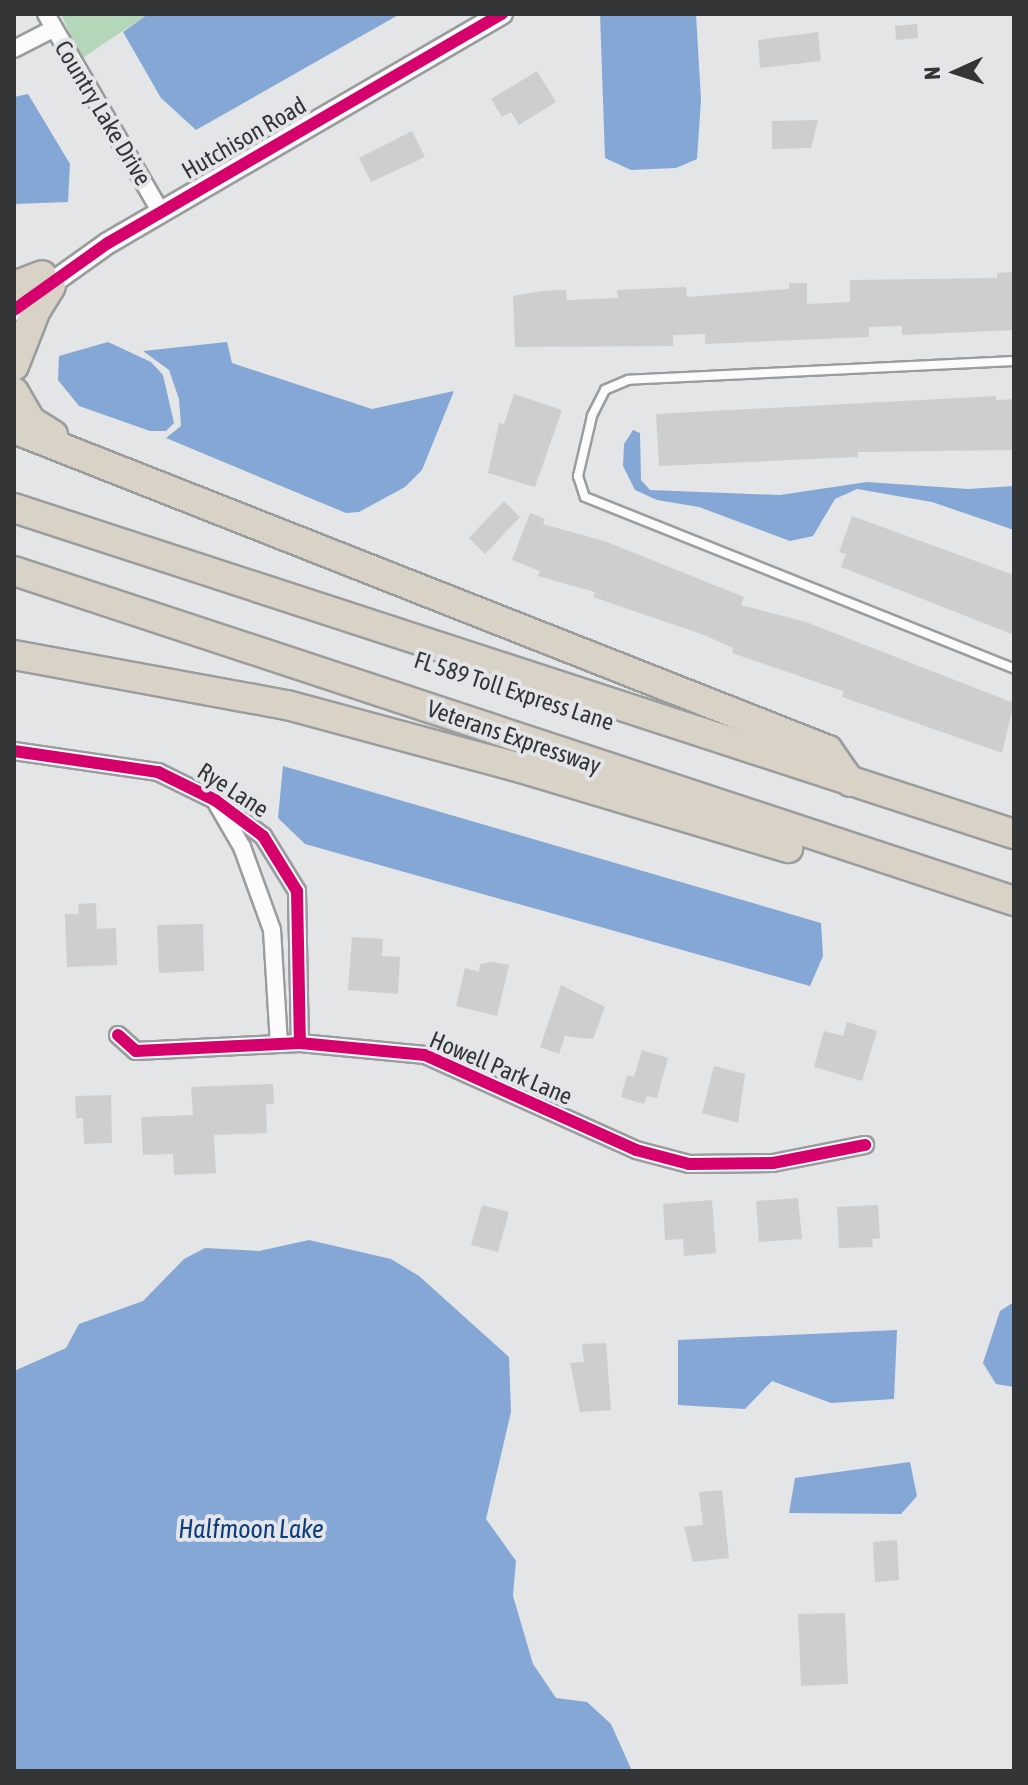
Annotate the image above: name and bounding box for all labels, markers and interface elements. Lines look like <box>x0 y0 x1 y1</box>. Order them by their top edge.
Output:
north arrow <box>916 32 996 112</box>
street label: Country Lake Drive <box>48 35 158 191</box>
text: N <box>919 66 945 80</box>
street label: Hutchison Road <box>177 91 311 185</box>
street label: FL 589 Toll Express Lane <box>411 645 617 737</box>
street label: Veterans Expressway <box>423 694 605 780</box>
street label: Rye Lane <box>192 756 274 824</box>
street label: Howell Park Lane <box>425 1025 577 1111</box>
water label: Halfmoon Lake <box>178 1514 324 1546</box>

